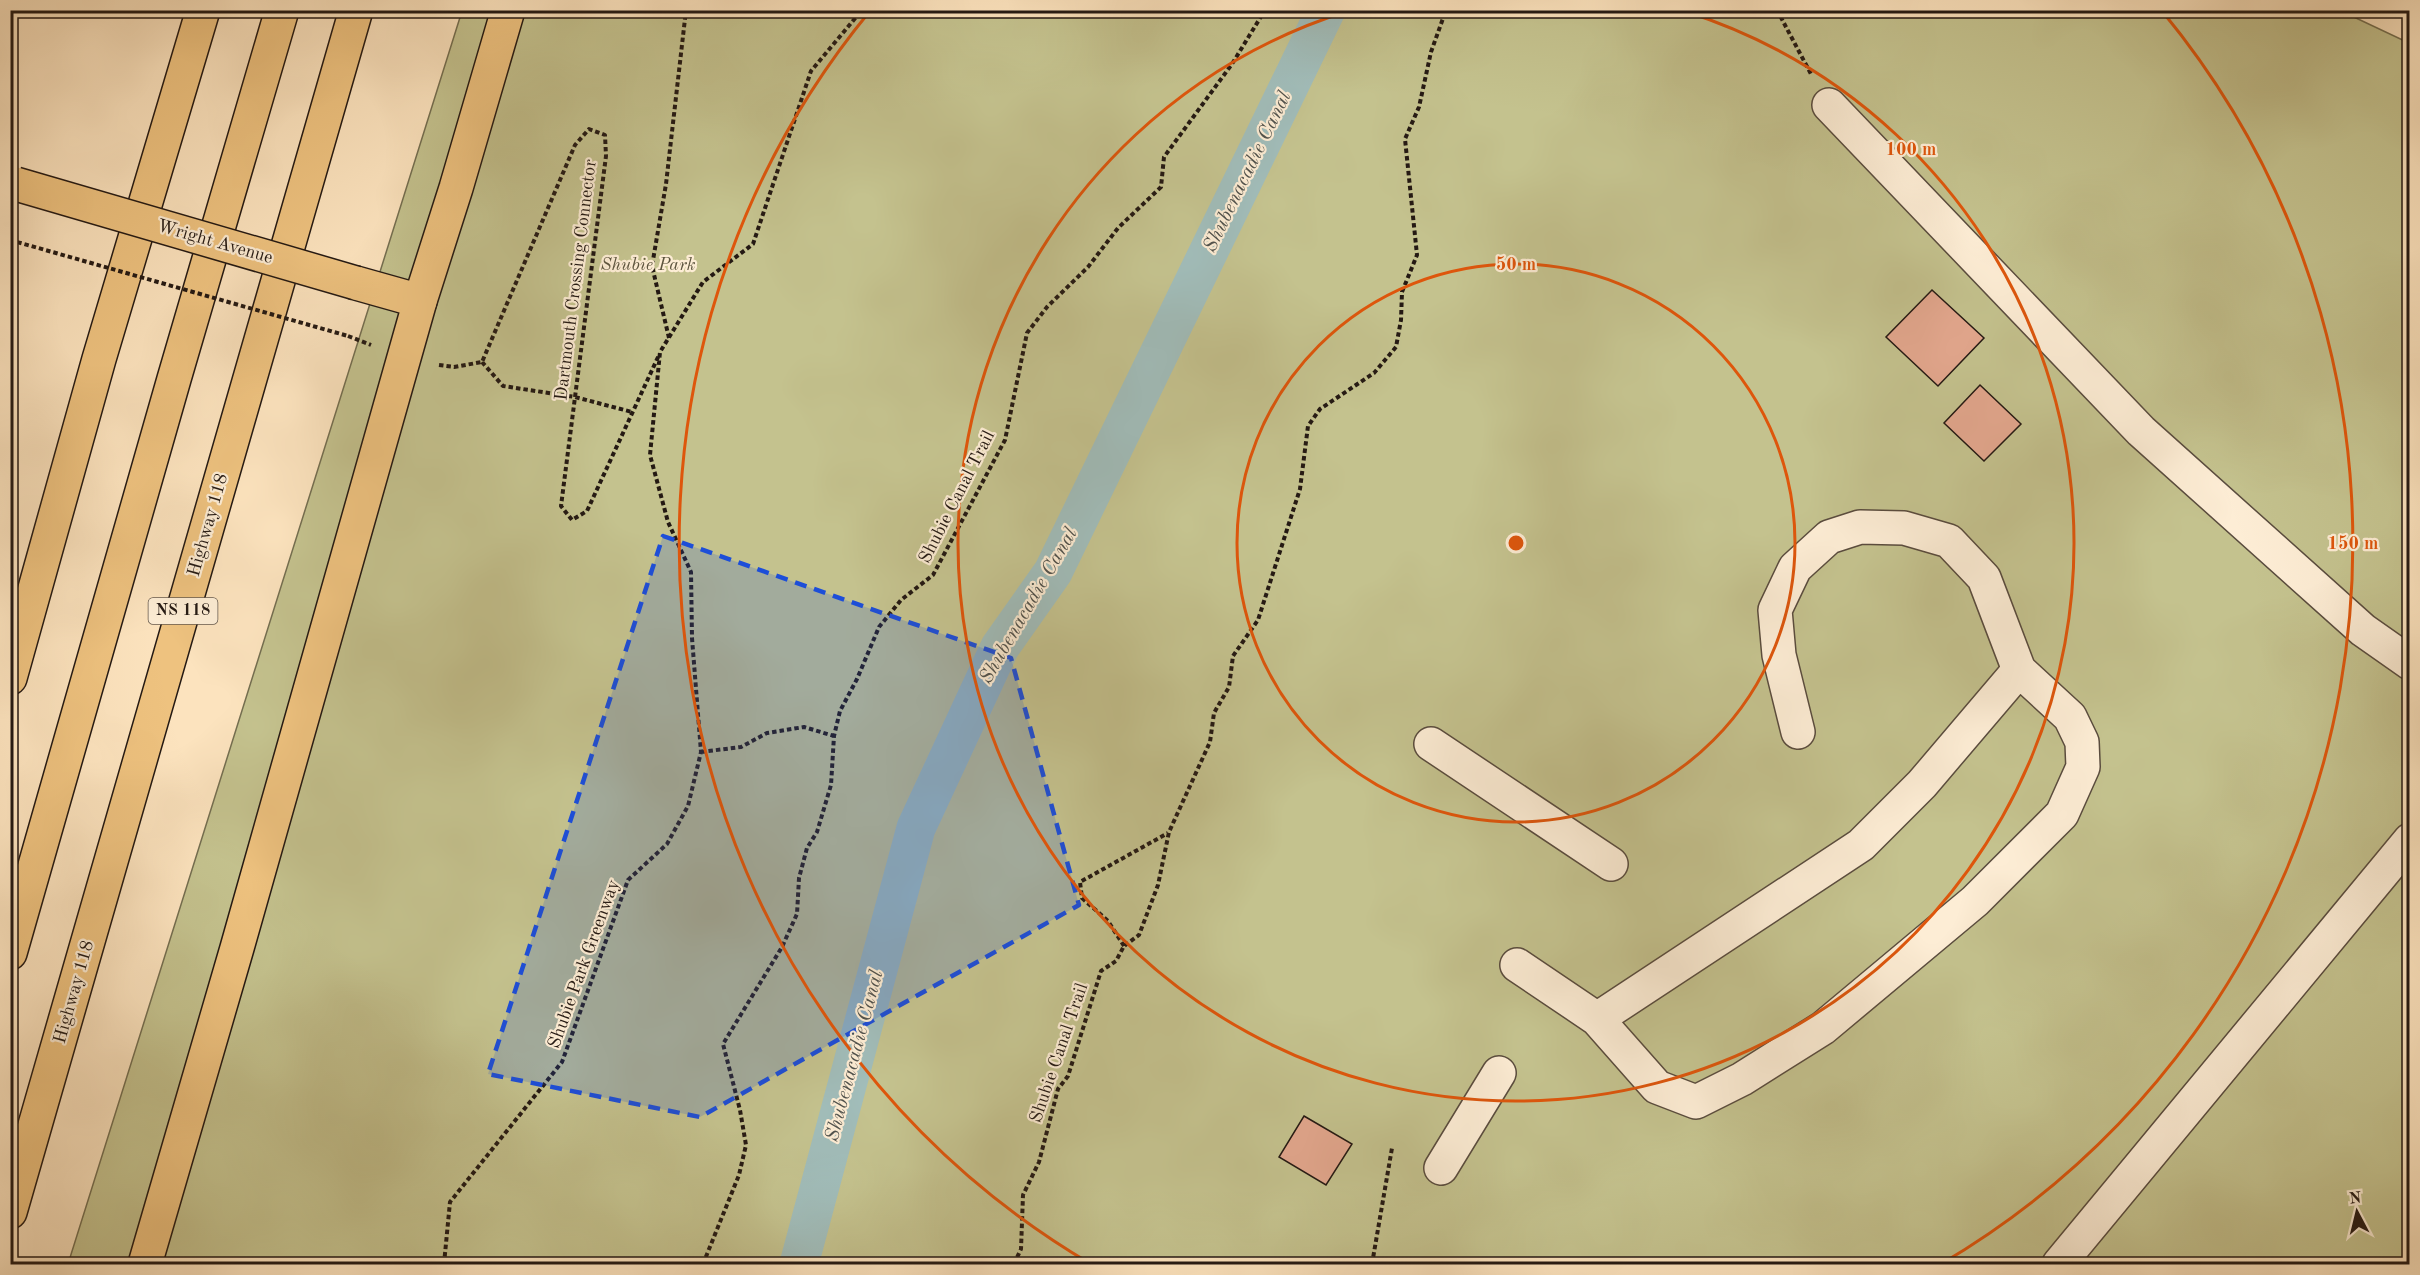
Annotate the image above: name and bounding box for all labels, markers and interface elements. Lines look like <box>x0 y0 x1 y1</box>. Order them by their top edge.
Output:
water label: Shubenacadie Canal <box>1200 88 1296 256</box>
text: 100 m <box>1886 141 1936 159</box>
street label: Dartmouth Crossing Connector <box>552 158 600 402</box>
street label: Wright Avenue <box>155 217 275 267</box>
park label: Shubie Park <box>601 256 696 274</box>
text: 50 m <box>1496 256 1536 274</box>
street label: Shubie Canal Trail <box>916 428 998 566</box>
street label: Highway 118 <box>185 471 231 579</box>
water label: Shubenacadie Canal <box>976 524 1082 687</box>
centre of rings <box>1506 533 1526 553</box>
text: 150 m <box>2328 535 2378 553</box>
road number: NS 118 <box>148 598 218 624</box>
street label: Shubie Park Greenway <box>545 877 623 1051</box>
street label: Highway 118 <box>51 938 97 1046</box>
water label: Shubenacadie Canal <box>823 968 888 1144</box>
street label: Shubie Canal Trail <box>1027 981 1091 1125</box>
north arrow <box>2327 1182 2387 1242</box>
text: N <box>2348 1190 2363 1208</box>

